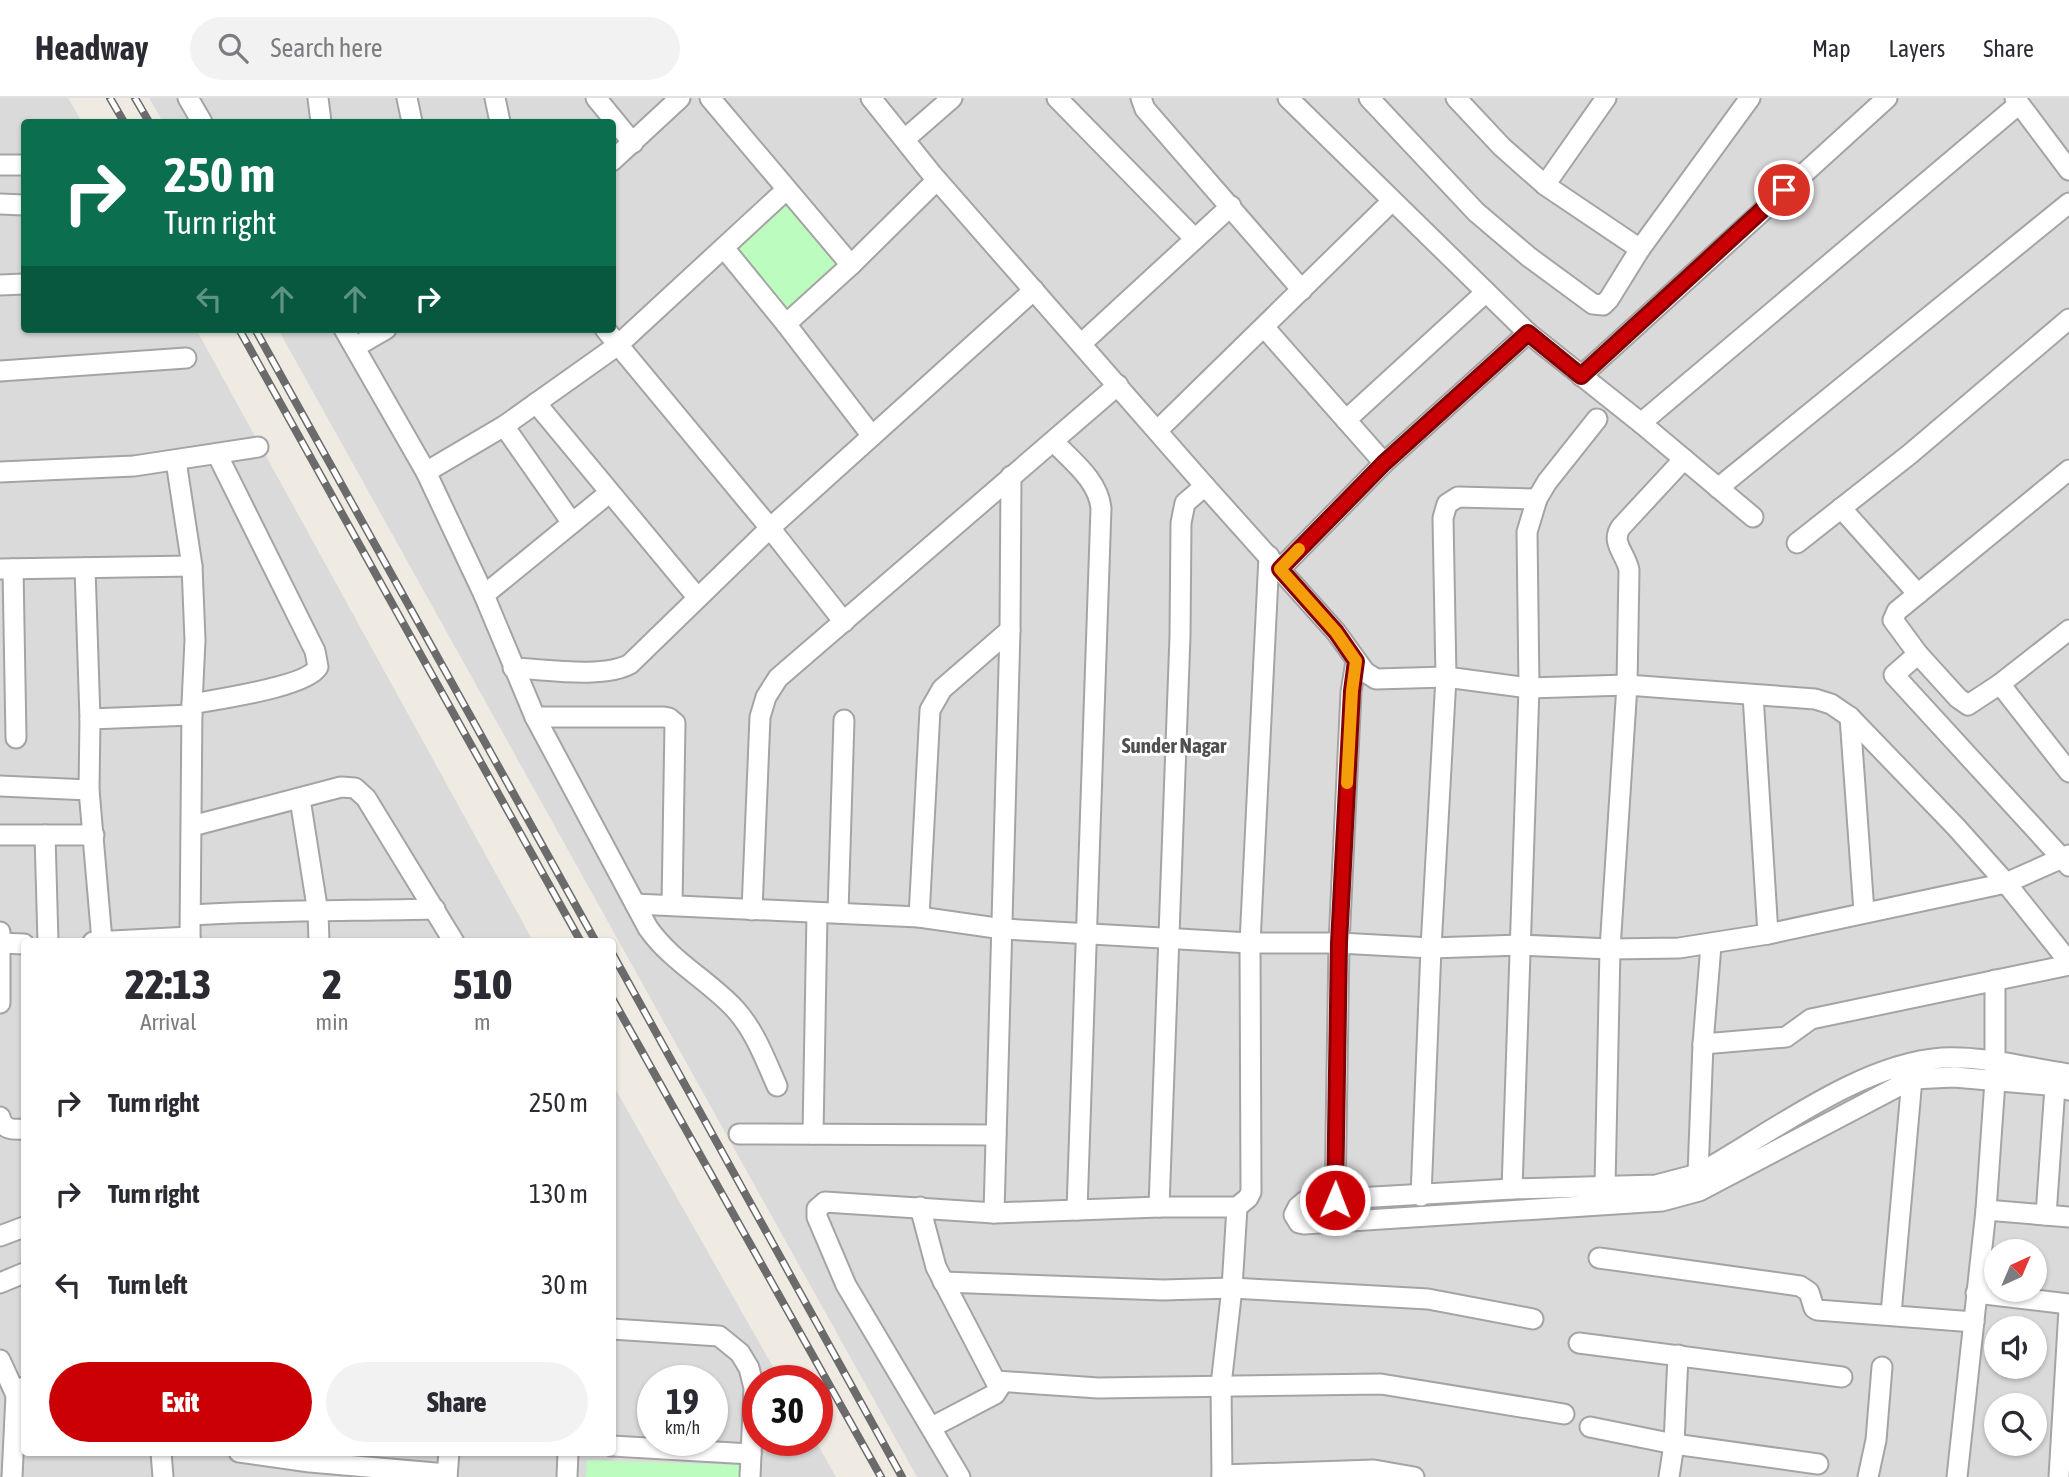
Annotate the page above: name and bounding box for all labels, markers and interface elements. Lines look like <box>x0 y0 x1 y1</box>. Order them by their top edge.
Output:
search box <box>190 17 680 80</box>
text: Headway <box>35 29 148 67</box>
icon: search <box>214 29 252 67</box>
text: Search here <box>270 33 383 63</box>
text: Map <box>1812 35 1851 62</box>
text: Layers <box>1889 35 1945 62</box>
text: Share <box>1983 35 2034 62</box>
text: 250 m <box>164 146 275 202</box>
icon: right <box>49 147 140 238</box>
pin <box>1754 160 1814 220</box>
icon: arrive <box>1765 171 1803 209</box>
text: Turn right <box>164 204 277 241</box>
icon: left <box>190 280 228 318</box>
icon: ahead <box>263 280 301 318</box>
icon: ahead <box>336 280 374 318</box>
icon: right <box>409 280 447 318</box>
district label: Sunder Nagar <box>1122 733 1227 757</box>
text: 22:13 <box>125 960 212 1008</box>
text: 2 <box>322 960 342 1008</box>
text: 510 <box>453 960 512 1008</box>
text: Arrival <box>140 1009 196 1035</box>
text: min <box>316 1009 349 1035</box>
text: m <box>474 1009 491 1035</box>
icon: right <box>49 1084 87 1122</box>
text: Turn right <box>108 1088 199 1118</box>
text: 250 m <box>529 1088 588 1118</box>
position arrow <box>1298 1163 1372 1237</box>
icon: right <box>49 1175 87 1213</box>
text: Turn right <box>108 1179 199 1209</box>
text: 130 m <box>529 1179 588 1209</box>
north arrow <box>1984 1239 2048 1302</box>
map controls <box>1984 1239 2047 1456</box>
icon: left <box>49 1266 87 1304</box>
text: Turn left <box>108 1270 188 1300</box>
text: 30 m <box>541 1270 588 1300</box>
button: sound <box>1984 1316 2047 1379</box>
button: Exit <box>49 1362 312 1442</box>
button: Share <box>326 1362 588 1442</box>
speed limit sign: 30 <box>742 1365 833 1456</box>
text: 19 <box>666 1381 699 1421</box>
button: search <box>1984 1393 2047 1456</box>
text: km/h <box>665 1417 700 1438</box>

